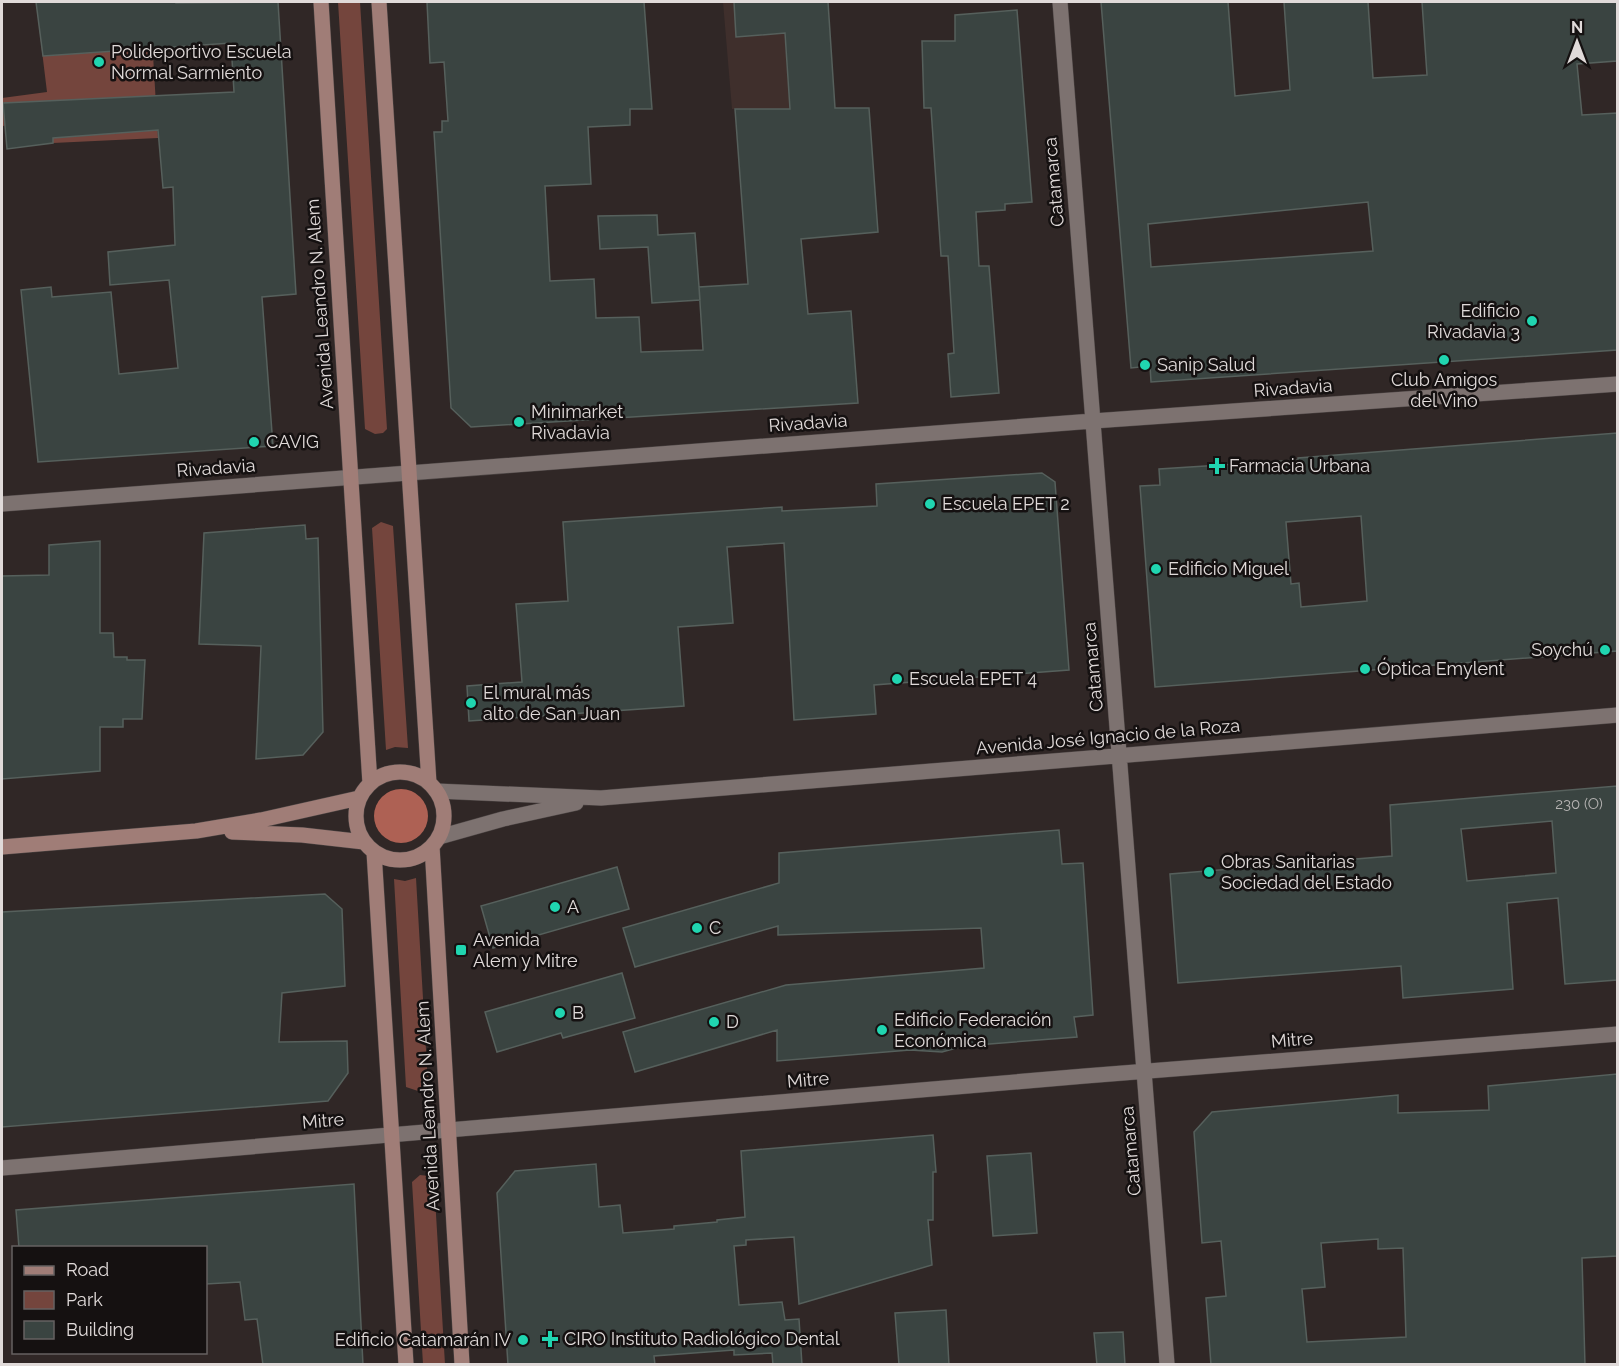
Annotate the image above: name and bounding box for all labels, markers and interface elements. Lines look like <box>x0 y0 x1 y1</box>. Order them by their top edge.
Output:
north arrow <box>1547 12 1607 72</box>
text: N <box>1571 18 1583 37</box>
place label: Polideportivo Escuela Normal Sarmiento <box>111 41 291 83</box>
marker: Polideportivo Escuela Normal Sarmiento <box>92 55 106 69</box>
street label: Catamarca <box>1039 136 1068 228</box>
street label: Avenida Leandro N. Alem <box>302 198 337 410</box>
place label: Edificio Rivadavia 3 <box>1427 300 1520 342</box>
marker: Edificio Rivadavia 3 <box>1525 314 1539 328</box>
marker: Club Amigos del Vino <box>1437 353 1451 367</box>
place label: Sanip Salud <box>1157 354 1255 375</box>
marker: Sanip Salud <box>1138 358 1152 372</box>
place label: Club Amigos del Vino <box>1391 369 1497 411</box>
street label: Rivadavia <box>1253 374 1333 401</box>
place label: Minimarket Rivadavia <box>531 401 623 443</box>
street label: Rivadavia <box>768 409 848 436</box>
marker: Minimarket Rivadavia <box>512 415 526 429</box>
place label: CAVIG <box>266 431 319 452</box>
marker: CAVIG <box>247 435 261 449</box>
street label: Rivadavia <box>176 454 256 481</box>
place label: Farmacia Urbana <box>1229 455 1370 476</box>
marker: Farmacia Urbana <box>1210 459 1224 473</box>
place label: Escuela EPET 2 <box>942 493 1070 514</box>
marker: Escuela EPET 2 <box>923 497 937 511</box>
place label: Edificio Miguel <box>1168 558 1289 579</box>
marker: Edificio Miguel <box>1149 562 1163 576</box>
street label: Catamarca <box>1078 621 1107 713</box>
place label: Soychú <box>1531 639 1593 660</box>
marker: Soychú <box>1598 643 1612 657</box>
place label: Óptica Emylent <box>1377 657 1505 679</box>
marker: Óptica Emylent <box>1358 662 1372 676</box>
place label: Escuela EPET 4 <box>909 668 1037 689</box>
marker: Escuela EPET 4 <box>890 672 904 686</box>
place label: El mural más alto de San Juan <box>483 682 620 724</box>
marker: El mural más alto de San Juan <box>464 696 478 710</box>
street label: Avenida José Ignacio de la Roza <box>975 714 1241 759</box>
house number: 230 (O) <box>1555 795 1603 813</box>
place label: Obras Sanitarias Sociedad del Estado <box>1221 851 1392 893</box>
marker: Obras Sanitarias Sociedad del Estado <box>1202 865 1216 879</box>
place label: A <box>567 896 579 917</box>
marker: A <box>548 900 562 914</box>
place label: C <box>709 917 721 938</box>
marker: C <box>690 921 704 935</box>
place label: Avenida Alem y Mitre <box>473 929 578 971</box>
marker: Avenida Alem y Mitre <box>454 943 468 957</box>
street label: Avenida Leandro N. Alem <box>412 1000 443 1212</box>
place label: B <box>572 1002 584 1023</box>
marker: B <box>553 1006 567 1020</box>
place label: Edificio Federación Económica <box>894 1009 1051 1051</box>
place label: D <box>726 1011 739 1032</box>
marker: D <box>707 1015 721 1029</box>
marker: Edificio Federación Económica <box>875 1023 889 1037</box>
street label: Mitre <box>1270 1027 1314 1052</box>
street label: Mitre <box>786 1067 830 1092</box>
street label: Catamarca <box>1116 1105 1145 1197</box>
street label: Mitre <box>301 1108 345 1133</box>
legend <box>12 1246 207 1354</box>
text: Road <box>66 1259 109 1280</box>
text: Park <box>66 1289 103 1310</box>
text: Building <box>66 1319 134 1340</box>
place label: CIRO Instituto Radiológico Dental <box>564 1328 840 1349</box>
place label: Edificio Catamarán IV <box>335 1329 511 1350</box>
marker: CIRO Instituto Radiológico Dental <box>541 1330 559 1348</box>
marker: Edificio Catamarán IV <box>516 1333 530 1347</box>

